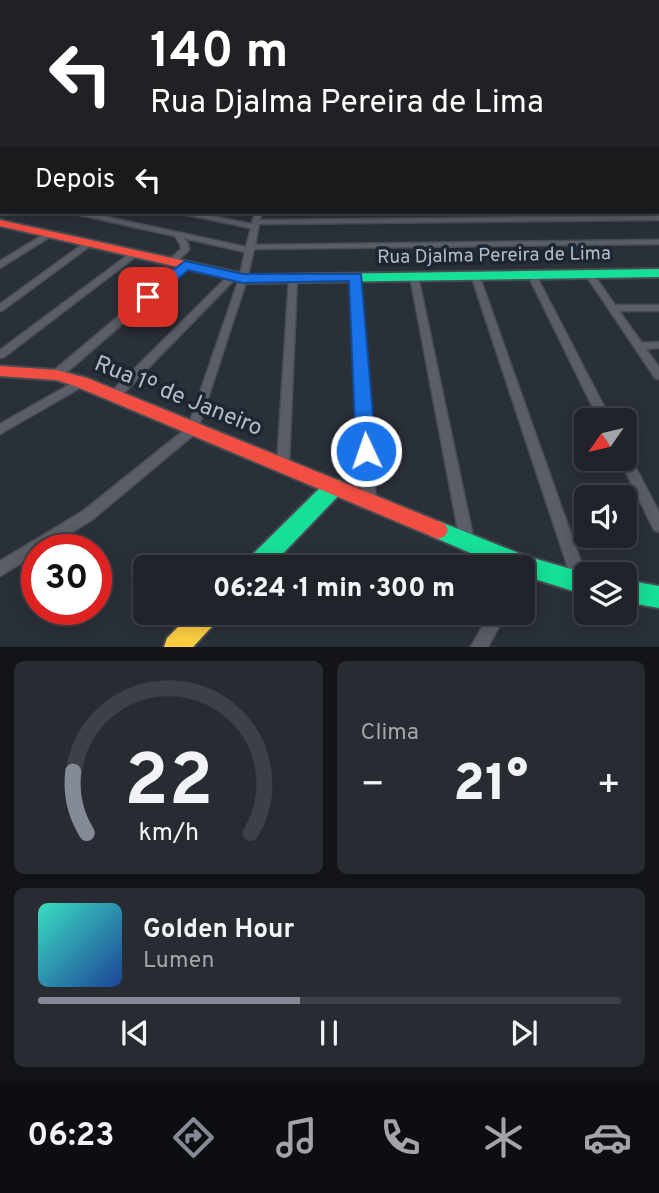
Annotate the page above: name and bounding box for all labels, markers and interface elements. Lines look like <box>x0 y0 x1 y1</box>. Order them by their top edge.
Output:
text: 140 m <box>150 23 289 85</box>
icon: left <box>35 28 126 119</box>
text: Rua Djalma Pereira de Lima <box>150 84 544 124</box>
icon: left <box>129 161 167 199</box>
text: Depois <box>35 164 115 197</box>
street label: Rua Djalma Pereira de Lima <box>377 242 611 270</box>
pin <box>118 267 178 327</box>
icon: arrive <box>129 278 167 316</box>
street label: Rua 1º de Janeiro <box>90 350 266 444</box>
north arrow <box>574 408 637 471</box>
map controls <box>574 408 637 625</box>
position arrow <box>329 414 403 488</box>
button: sound <box>574 485 637 548</box>
speed limit sign: 30 <box>21 534 112 625</box>
button: layers <box>574 562 637 625</box>
text: 06:24 · 1 min · 300 m <box>213 573 455 606</box>
text: Clima <box>361 719 419 748</box>
text: 22 <box>124 740 213 832</box>
text: 21° <box>453 753 528 819</box>
text: − <box>361 762 385 811</box>
text: + <box>596 762 621 811</box>
text: km/h <box>138 818 199 850</box>
text: Golden Hour <box>143 914 294 947</box>
text: Lumen <box>143 947 214 976</box>
icon: previous <box>116 1014 154 1052</box>
icon: pause <box>310 1014 348 1052</box>
icon: next <box>505 1014 543 1052</box>
icon: directions <box>169 1113 218 1162</box>
icon: music <box>272 1113 321 1162</box>
icon: phone <box>376 1113 425 1162</box>
icon: climate <box>479 1113 528 1162</box>
icon: car <box>583 1113 632 1162</box>
text: 06:23 <box>27 1117 114 1157</box>

